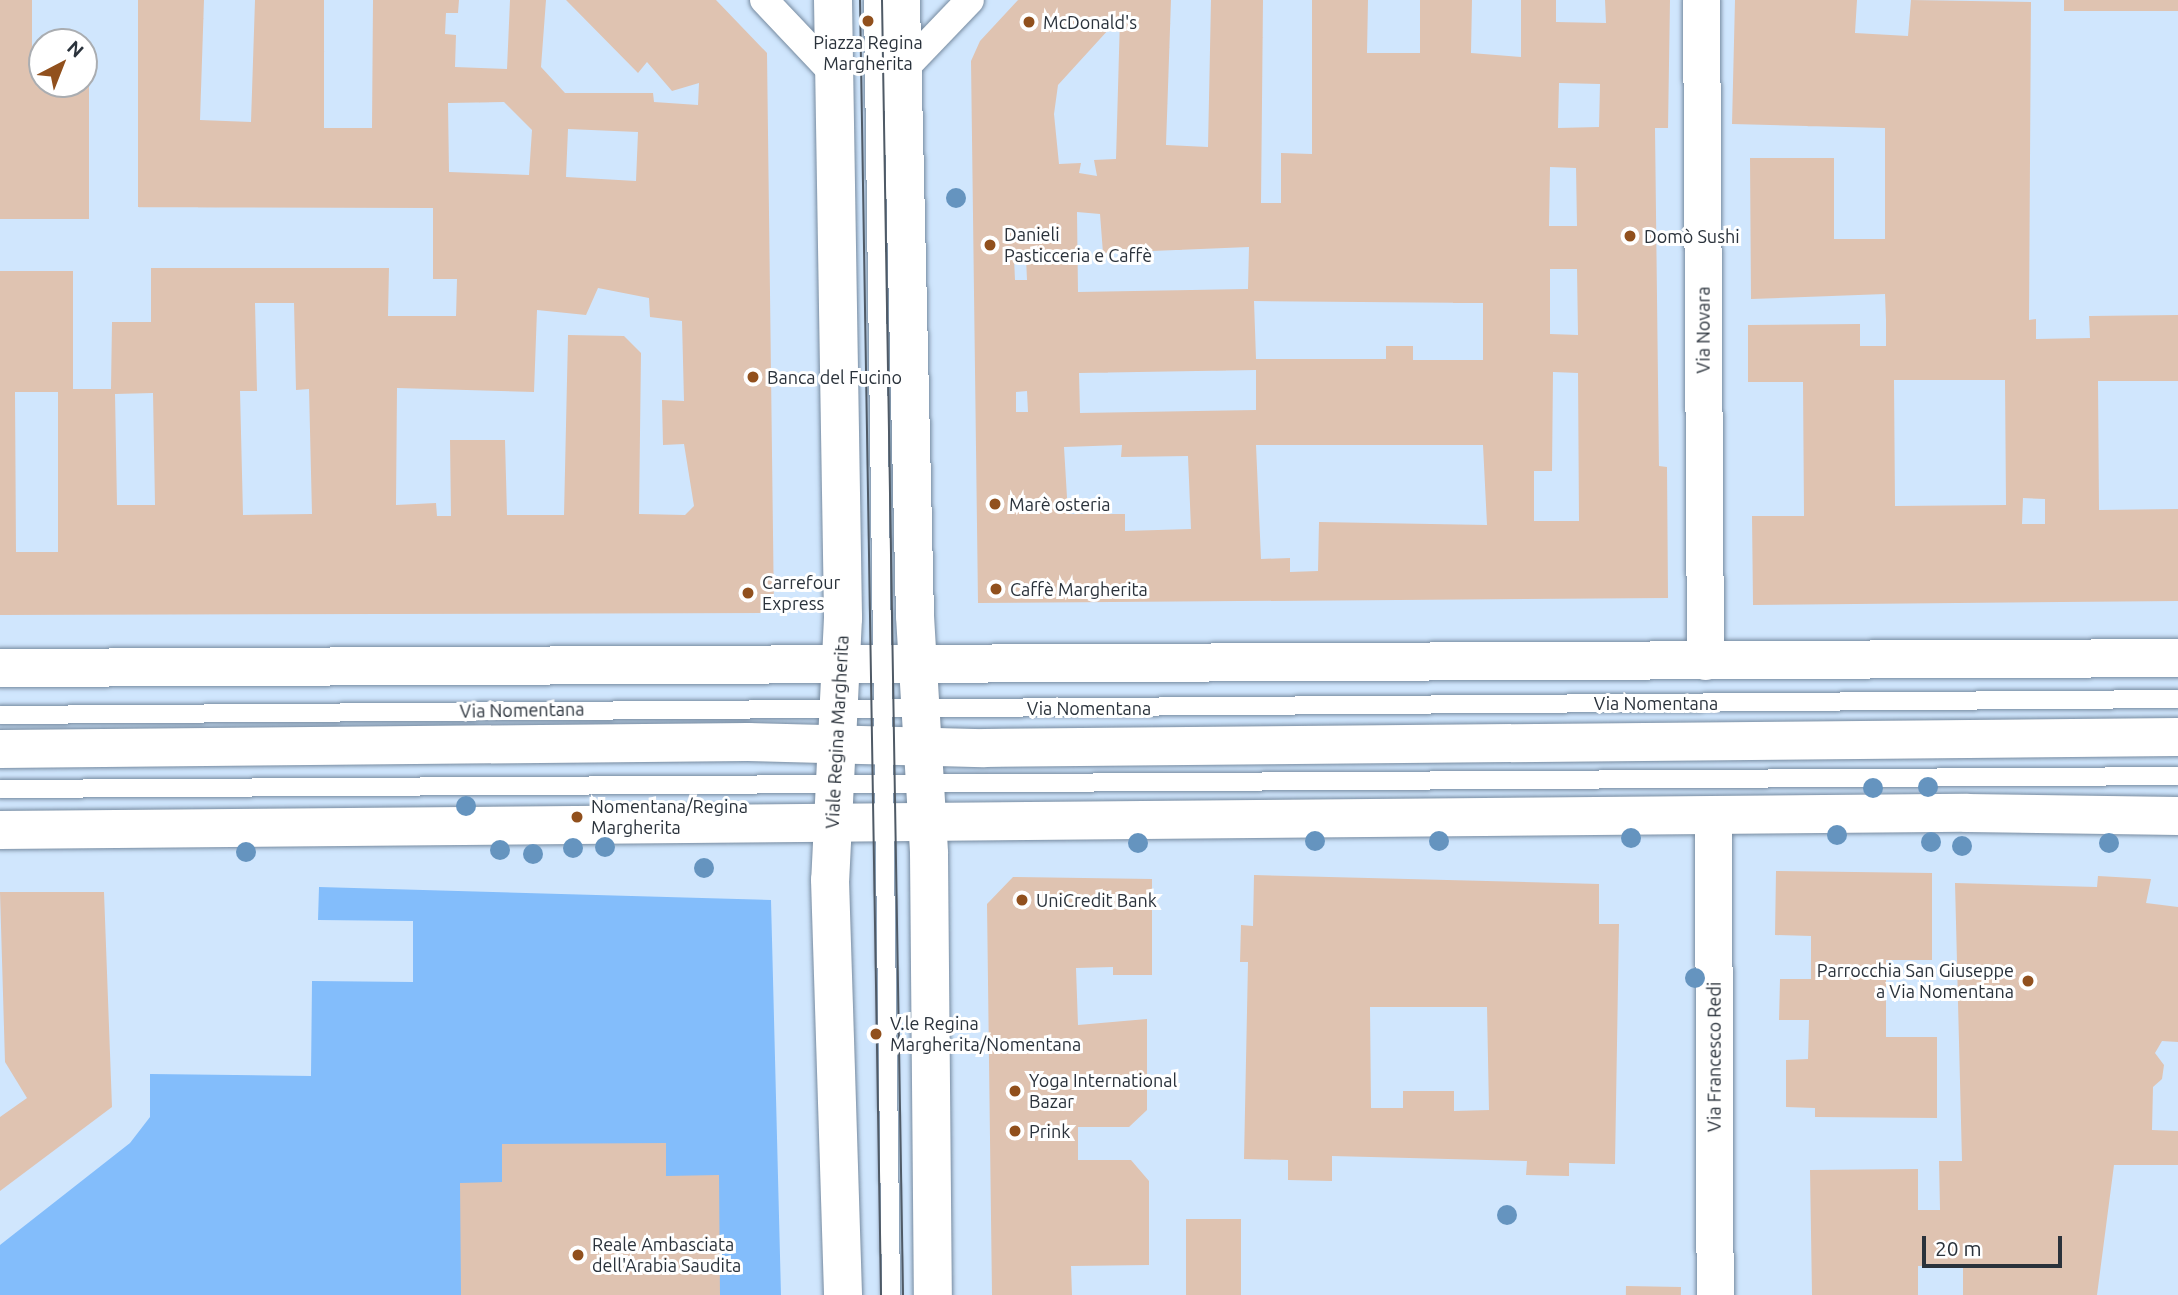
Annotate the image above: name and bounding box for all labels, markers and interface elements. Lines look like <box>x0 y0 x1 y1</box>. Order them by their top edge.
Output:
place label: McDonald's <box>1043 11 1137 33</box>
marker: Piazza Regina Margherita <box>860 13 876 29</box>
marker: McDonald's <box>1021 14 1037 30</box>
north arrow <box>28 28 98 98</box>
place label: Piazza Regina Margherita <box>813 32 923 74</box>
text: N <box>63 36 88 62</box>
place label: Danieli Pasticceria e Caffè <box>1004 224 1152 266</box>
place label: Domò Sushi <box>1644 225 1740 247</box>
marker: Domò Sushi <box>1622 228 1638 244</box>
marker: Danieli Pasticceria e Caffè <box>982 237 998 253</box>
street label: Via Novara <box>1692 286 1714 374</box>
place label: Banca del Fucino <box>767 366 902 388</box>
marker: Banca del Fucino <box>745 369 761 385</box>
place label: Marè osteria <box>1009 493 1111 515</box>
marker: Marè osteria <box>987 496 1003 512</box>
place label: Carrefour Express <box>762 572 840 614</box>
place label: Caffè Margherita <box>1010 578 1148 600</box>
marker: Caffè Margherita <box>988 581 1004 597</box>
marker: Carrefour Express <box>740 585 756 601</box>
street label: Viale Regina Margherita <box>821 635 853 829</box>
street label: Via Nomentana <box>1594 692 1718 714</box>
street label: Via Nomentana <box>1027 697 1151 719</box>
street label: Via Nomentana <box>459 698 585 722</box>
place label: Nomentana/Regina Margherita <box>591 796 748 838</box>
marker: Nomentana/Regina Margherita <box>569 809 585 825</box>
place label: UniCredit Bank <box>1036 889 1157 911</box>
marker: UniCredit Bank <box>1014 892 1030 908</box>
place label: Parrocchia San Giuseppe a Via Nomentana <box>1817 960 2014 1002</box>
marker: Parrocchia San Giuseppe a Via Nomentana <box>2020 973 2036 989</box>
street label: Via Francesco Redi <box>1703 982 1725 1132</box>
place label: V.le Regina Margherita/Nomentana <box>890 1013 1081 1056</box>
marker: V.le Regina Margherita/Nomentana <box>868 1026 884 1042</box>
place label: Yoga International Bazar <box>1029 1070 1177 1112</box>
marker: Yoga International Bazar <box>1007 1083 1023 1099</box>
place label: Prink <box>1029 1120 1070 1142</box>
marker: Prink <box>1007 1123 1023 1139</box>
scale bar <box>1926 1222 2066 1266</box>
place label: Reale Ambasciata dell'Arabia Saudita <box>592 1234 741 1276</box>
text: 20 m <box>1935 1236 1982 1260</box>
marker: Reale Ambasciata dell'Arabia Saudita <box>570 1247 586 1263</box>

